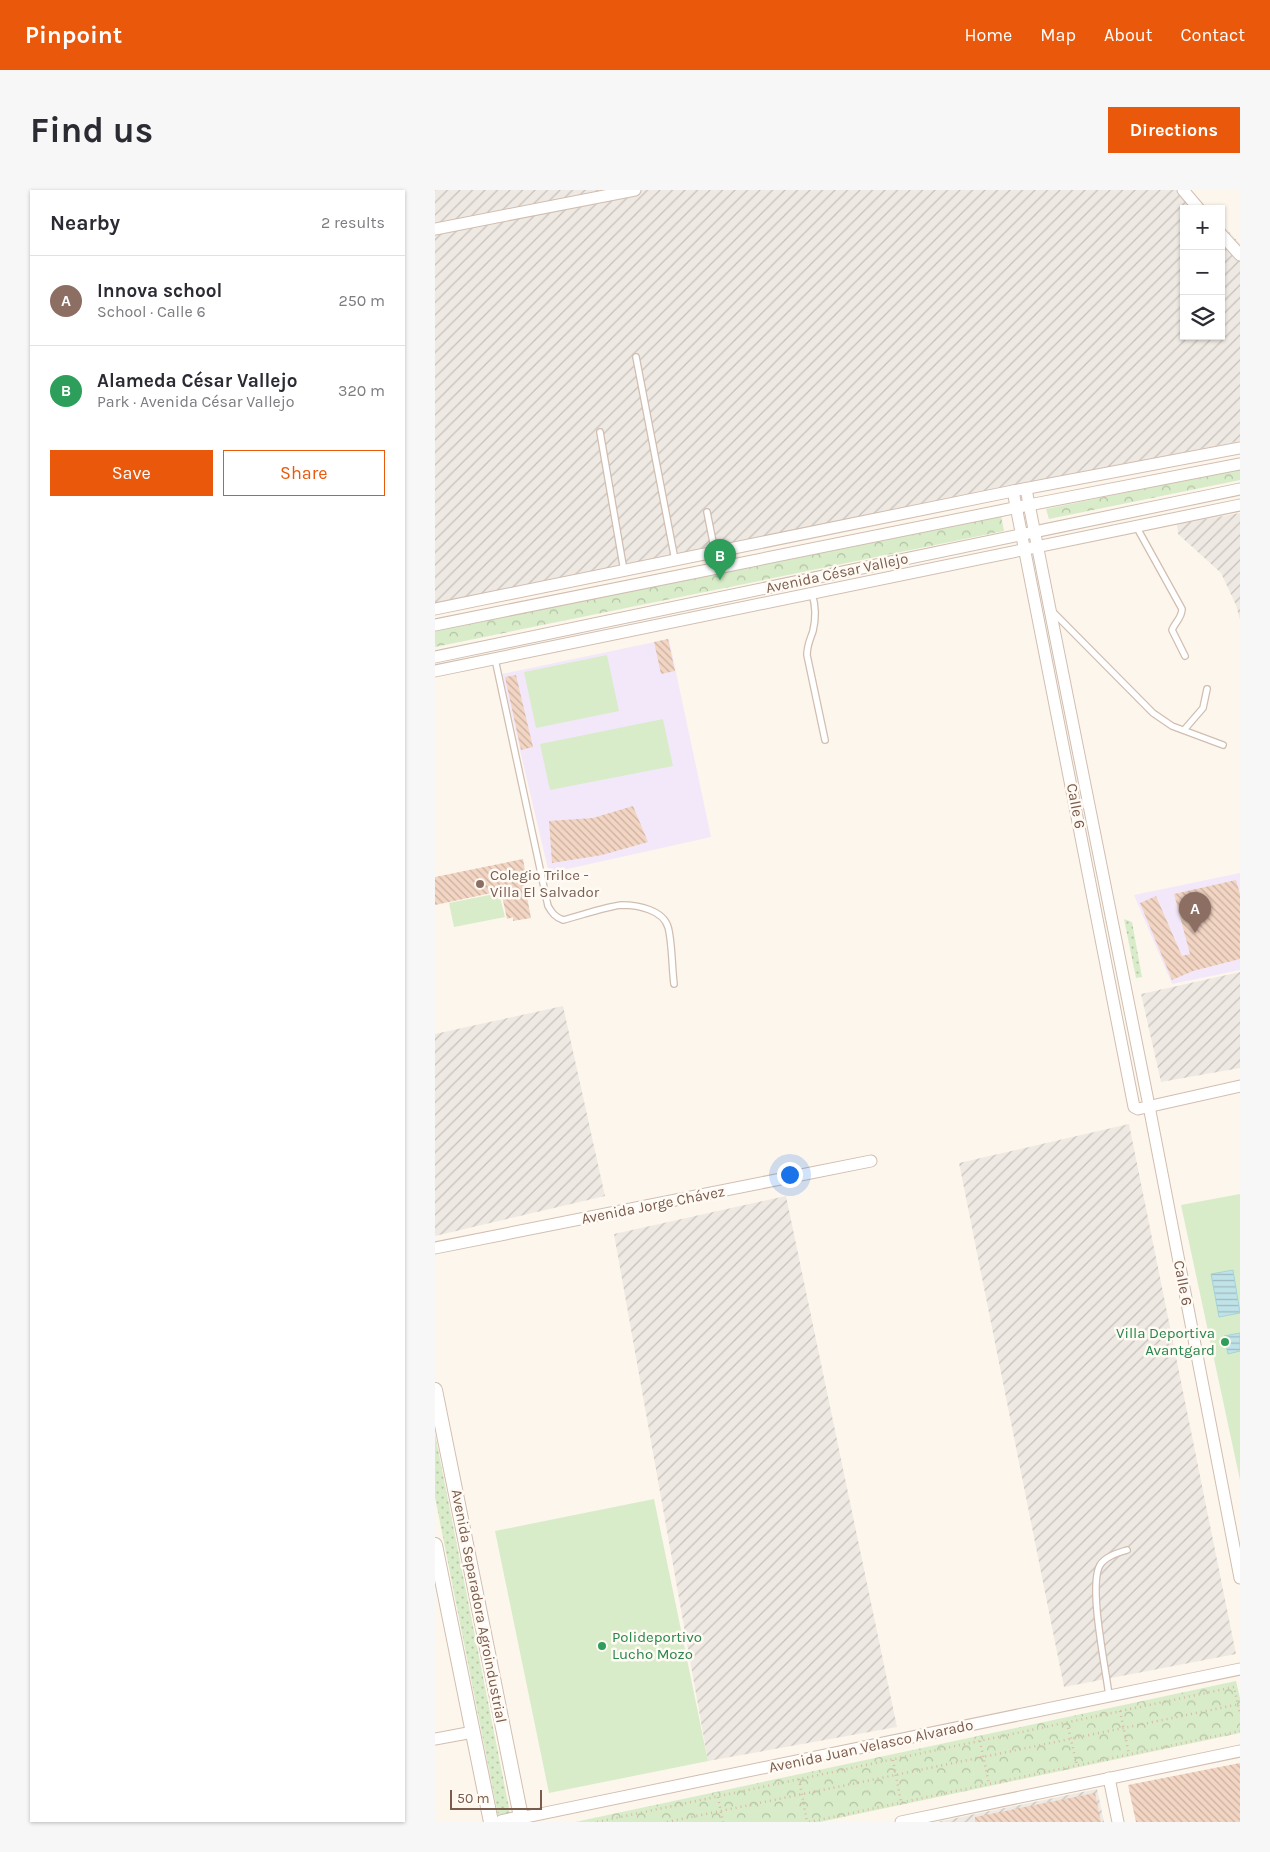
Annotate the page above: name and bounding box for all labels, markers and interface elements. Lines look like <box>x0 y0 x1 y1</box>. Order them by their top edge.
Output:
text: Pinpoint <box>25 21 122 49</box>
text: Home <box>964 24 1012 46</box>
text: Map <box>1040 24 1076 46</box>
text: About <box>1104 24 1153 46</box>
text: Contact <box>1181 24 1245 46</box>
button: Directions <box>1108 107 1240 153</box>
text: Find us <box>30 110 153 151</box>
map controls <box>1180 205 1225 340</box>
button: + <box>1180 205 1225 250</box>
text: Nearby <box>50 211 120 235</box>
text: 2 results <box>321 213 385 232</box>
button: − <box>1180 250 1225 295</box>
text: Innova school <box>97 280 222 302</box>
text: A <box>61 291 71 310</box>
text: 250 m <box>338 291 385 310</box>
button: layers <box>1180 295 1225 340</box>
text: School · Calle 6 <box>97 302 206 321</box>
text: Alameda César Vallejo <box>97 370 298 392</box>
text: B <box>61 381 71 400</box>
text: 320 m <box>338 381 385 400</box>
text: Park · Avenida César Vallejo <box>97 392 295 411</box>
button: Save <box>50 450 213 496</box>
button: Share <box>223 450 385 496</box>
pin: B <box>704 539 736 580</box>
street label: Avenida César Vallejo <box>764 549 910 597</box>
street label: Calle 6 <box>1063 782 1089 830</box>
place label: Colegio Trilce - Villa El Salvador <box>490 866 600 901</box>
marker: Colegio Trilce - Villa El Salvador <box>474 878 486 890</box>
pin: A <box>1179 892 1211 933</box>
your location <box>777 1162 803 1188</box>
street label: Avenida Jorge Chávez <box>580 1182 726 1228</box>
street label: Calle 6 <box>1170 1259 1196 1307</box>
place label: Villa Deportiva Avantgard <box>1116 1324 1215 1359</box>
marker: Villa Deportiva Avantgard <box>1219 1336 1231 1348</box>
street label: Avenida Separadora Agroindustrial <box>447 1488 511 1724</box>
place label: Polideportivo Lucho Mozo <box>612 1628 702 1663</box>
marker: Polideportivo Lucho Mozo <box>596 1640 608 1652</box>
street label: Avenida Juan Velasco Alvarado <box>767 1716 975 1776</box>
scale bar <box>450 1787 543 1810</box>
text: 50 m <box>457 1790 490 1807</box>

